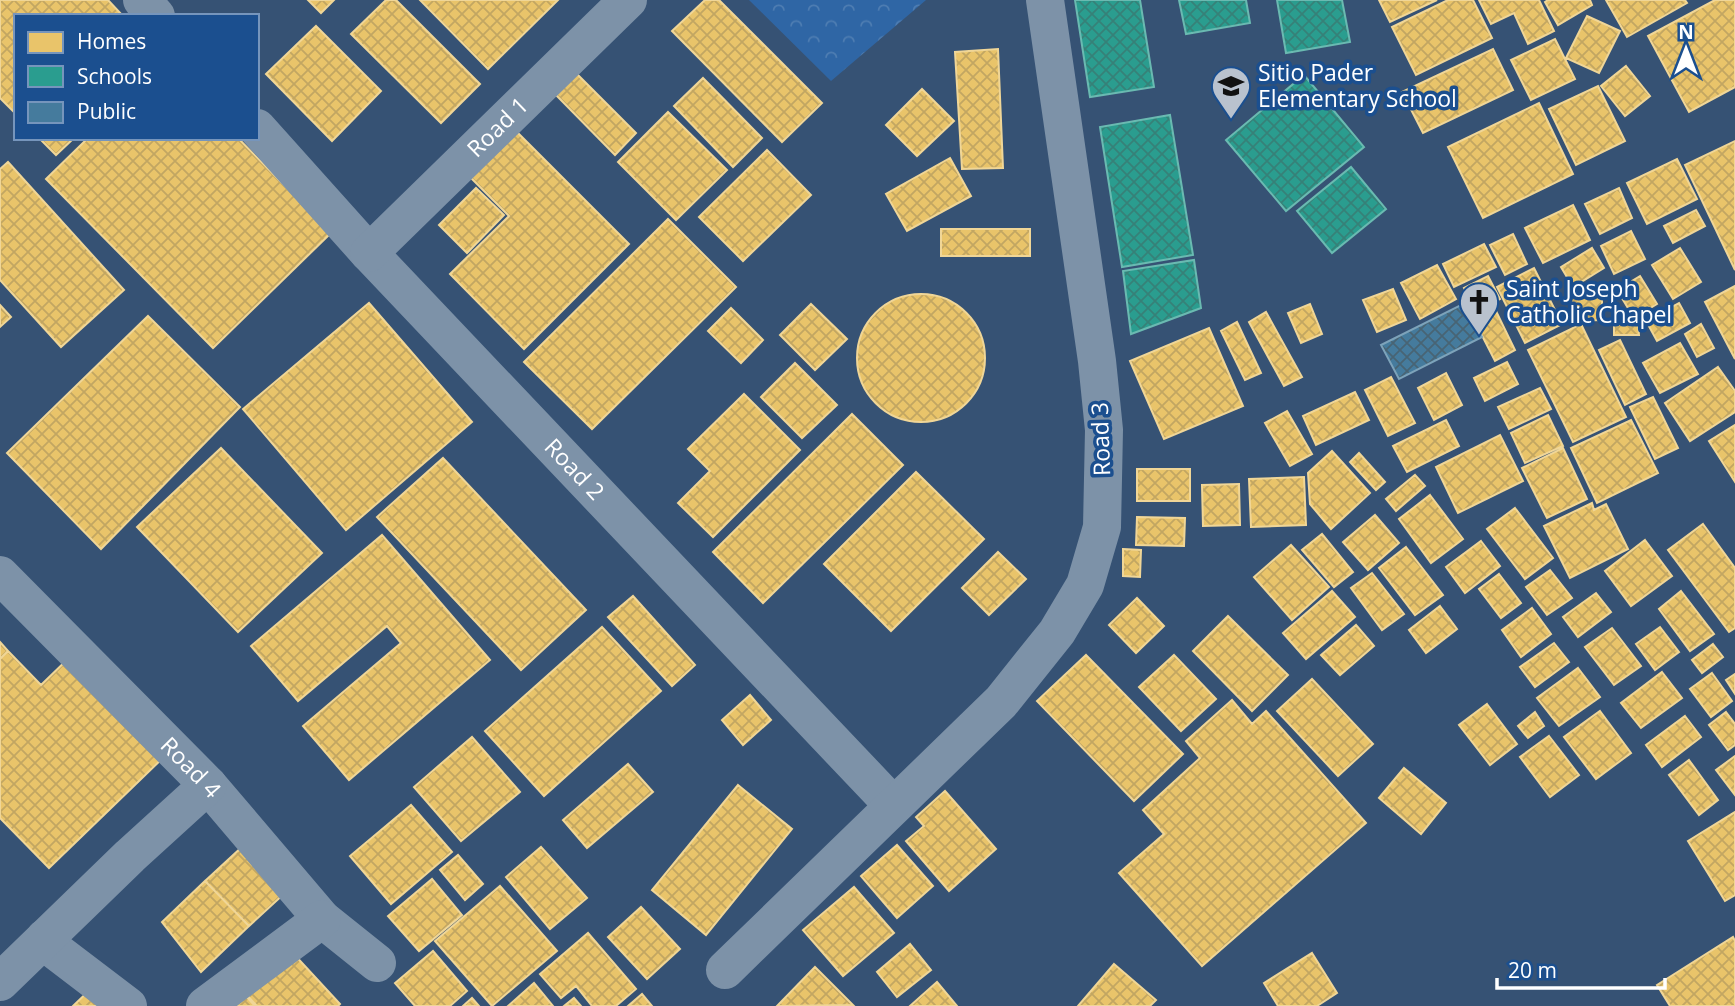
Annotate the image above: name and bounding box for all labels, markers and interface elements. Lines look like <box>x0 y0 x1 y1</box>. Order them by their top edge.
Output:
legend <box>14 14 259 140</box>
north arrow <box>1651 14 1721 84</box>
text: N <box>1678 19 1694 45</box>
text: Homes <box>77 27 146 55</box>
place label: Sitio Pader Elementary School <box>1258 56 1457 114</box>
text: Schools <box>77 62 152 90</box>
school or university icon: Sitio Pader Elementary School <box>1210 65 1252 120</box>
street label: Road 1 <box>459 89 535 164</box>
text: Public <box>77 97 136 125</box>
place label: Saint Joseph Catholic Chapel <box>1506 272 1672 330</box>
church icon: Saint Joseph Catholic Chapel <box>1458 281 1500 336</box>
street label: Road 3 <box>1083 401 1117 477</box>
street label: Road 2 <box>538 431 612 506</box>
street label: Road 4 <box>154 729 229 804</box>
scale bar <box>1497 946 1665 990</box>
text: 20 m <box>1508 956 1557 984</box>

